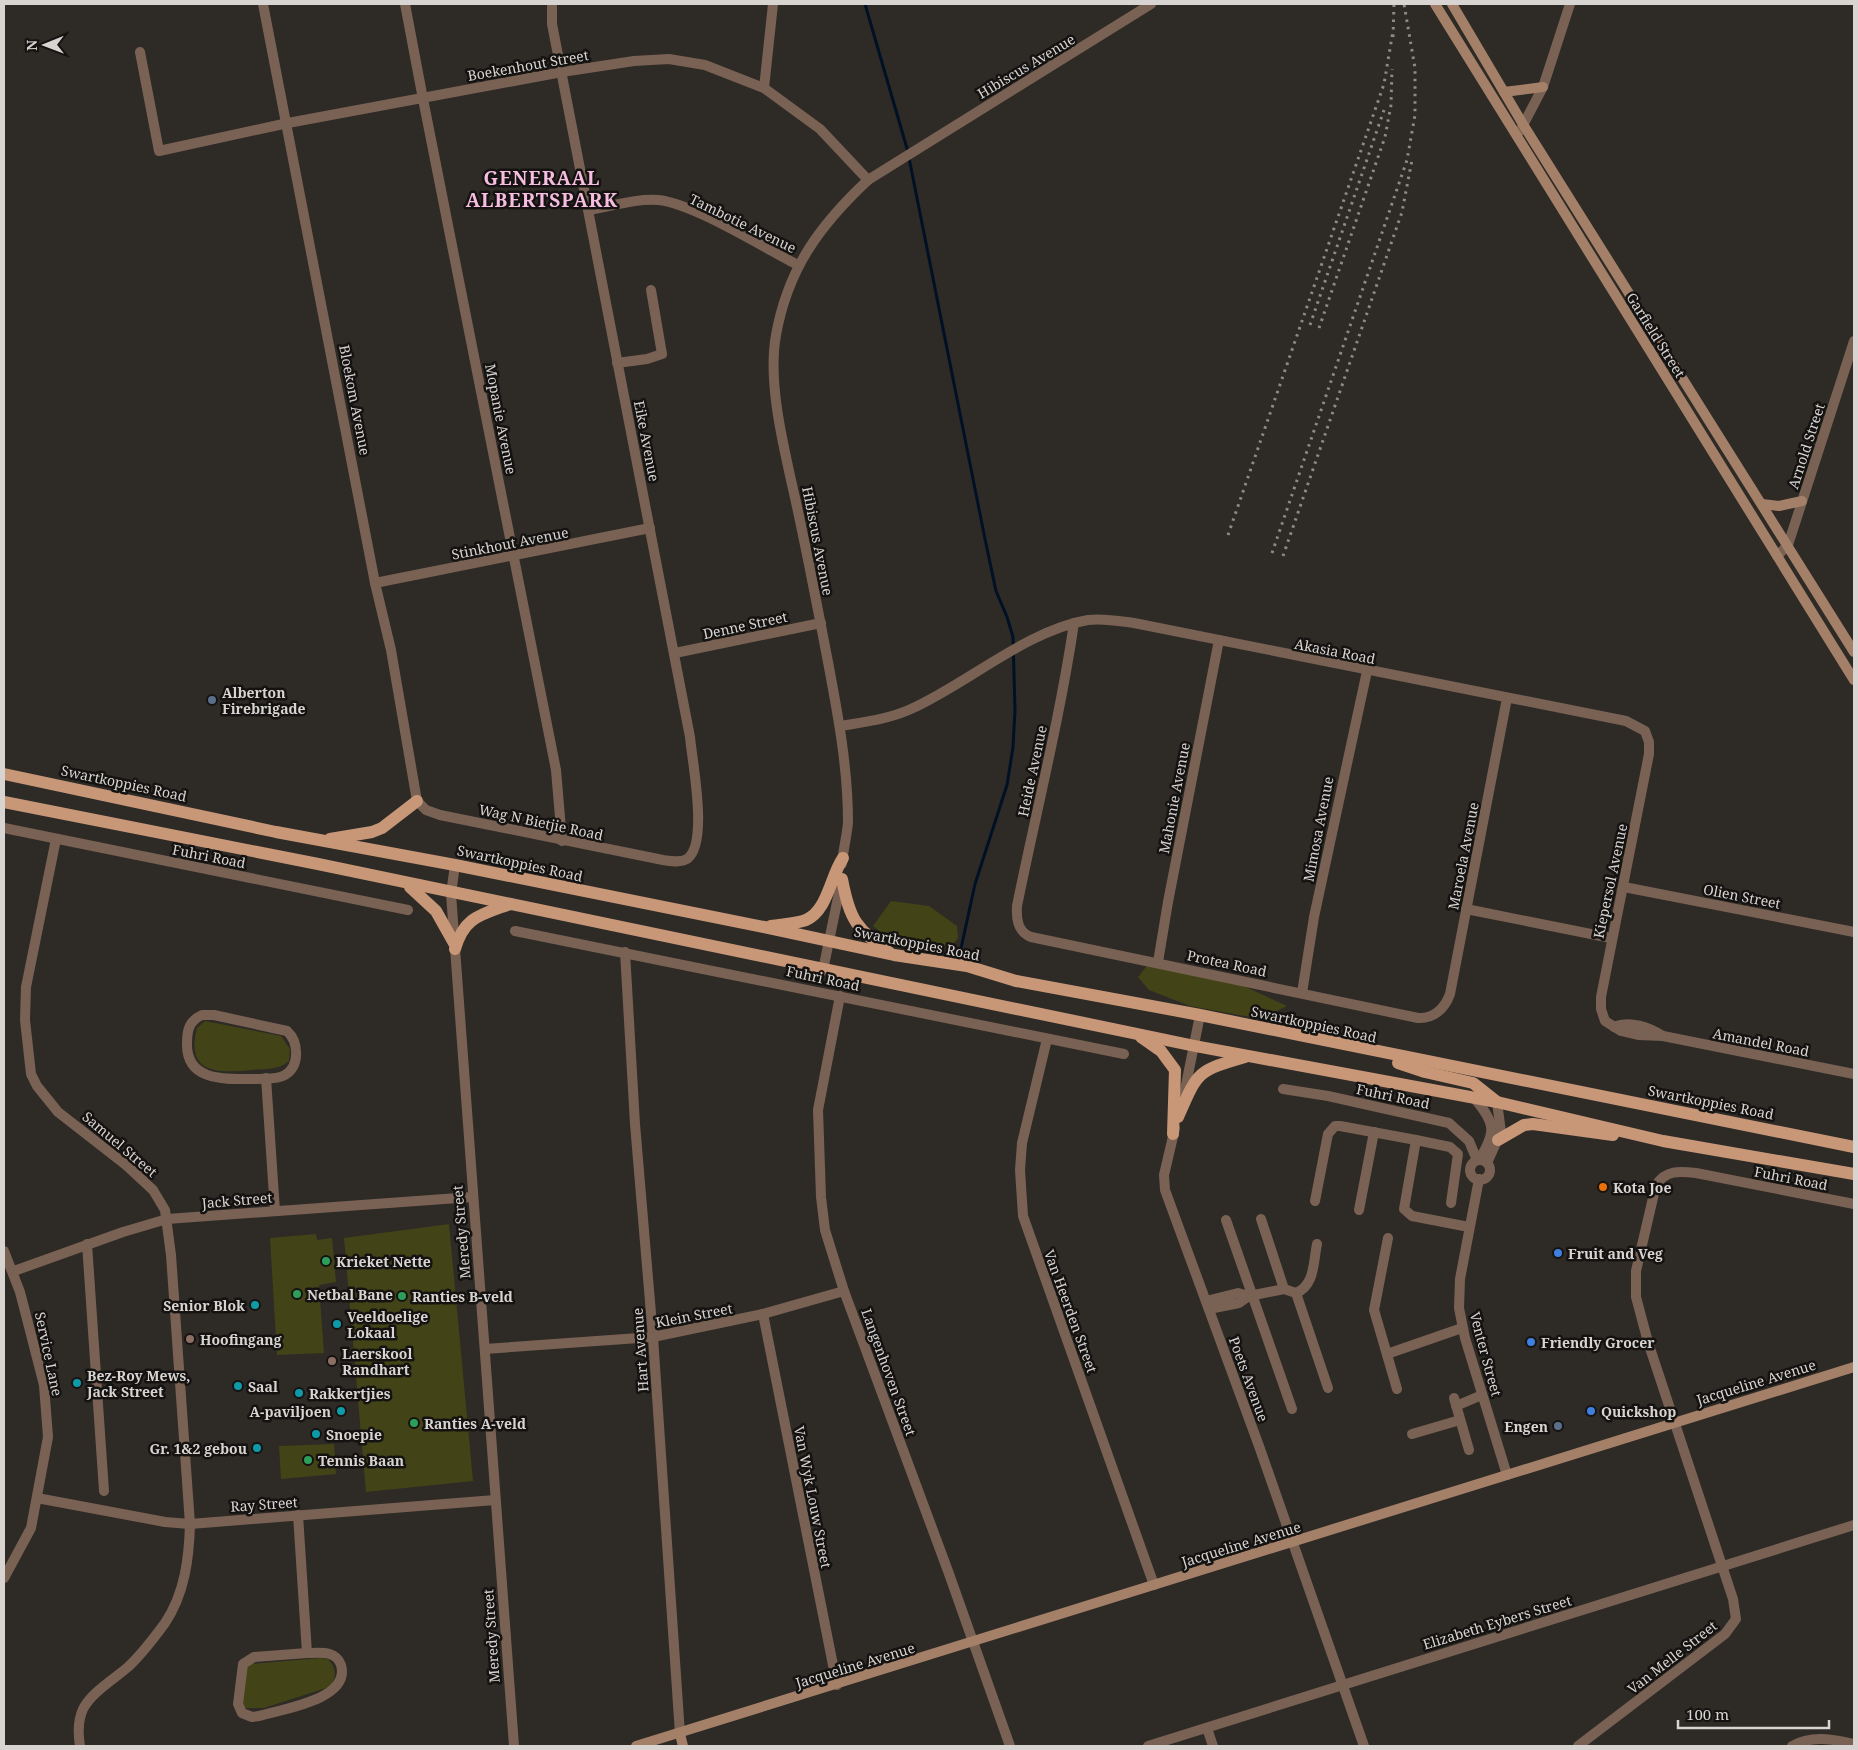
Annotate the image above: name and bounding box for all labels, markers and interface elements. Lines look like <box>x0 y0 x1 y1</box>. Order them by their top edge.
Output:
north arrow <box>20 20 70 70</box>
street label: Hibiscus Avenue <box>974 29 1078 103</box>
text: N <box>22 40 41 51</box>
street label: Boekenhout Street <box>466 45 590 85</box>
district label: GENERAAL ALBERTSPARK <box>466 165 618 213</box>
street label: Tambotie Avenue <box>686 189 800 257</box>
street label: Garfield Street <box>1622 289 1690 381</box>
street label: Bloekom Avenue <box>335 343 375 457</box>
street label: Mopanie Avenue <box>481 362 521 476</box>
street label: Eike Avenue <box>630 399 664 483</box>
street label: Arnold Street <box>1783 401 1829 491</box>
street label: Hibiscus Avenue <box>798 485 838 597</box>
street label: Stinkhout Avenue <box>450 522 570 564</box>
street label: Denne Street <box>701 607 789 643</box>
street label: Akasia Road <box>1293 634 1377 668</box>
place label: Alberton Firebrigade <box>222 683 306 718</box>
marker: Alberton Firebrigade <box>206 694 218 706</box>
street label: Heide Avenue <box>1013 724 1051 818</box>
street label: Mahonie Avenue <box>1154 741 1194 855</box>
street label: Swartkoppies Road <box>60 760 189 806</box>
street label: Mimosa Avenue <box>1298 775 1338 883</box>
street label: Wag N Bietjie Road <box>477 800 605 845</box>
street label: Maroela Avenue <box>1443 801 1483 911</box>
street label: Kiepersol Avenue <box>1589 822 1631 940</box>
street label: Fuhri Road <box>171 840 248 873</box>
street label: Swartkoppies Road <box>456 840 585 886</box>
street label: Olien Street <box>1702 879 1782 913</box>
street label: Swartkoppies Road <box>852 921 982 965</box>
street label: Protea Road <box>1186 945 1269 981</box>
street label: Fuhri Road <box>785 961 862 995</box>
street label: Swartkoppies Road <box>1250 1001 1379 1047</box>
street label: Amandel Road <box>1711 1023 1811 1061</box>
street label: Fuhri Road <box>1355 1079 1432 1113</box>
street label: Swartkoppies Road <box>1646 1080 1776 1124</box>
street label: Samuel Street <box>79 1107 161 1181</box>
street label: Fuhri Road <box>1753 1162 1830 1195</box>
place label: Kota Joe <box>1613 1178 1671 1197</box>
marker: Kota Joe <box>1597 1181 1609 1193</box>
street label: Meredy Street <box>447 1184 475 1280</box>
street label: Jack Street <box>200 1187 273 1213</box>
place label: Fruit and Veg <box>1568 1244 1663 1263</box>
street label: Van Heerden Street <box>1040 1247 1102 1375</box>
marker: Fruit and Veg <box>1552 1247 1564 1259</box>
place label: Krieket Nette <box>336 1252 431 1271</box>
marker: Krieket Nette <box>320 1255 332 1267</box>
place label: Netbal Bane <box>307 1285 393 1304</box>
place label: Ranties B-veld <box>412 1287 513 1306</box>
marker: Netbal Bane <box>291 1288 303 1300</box>
marker: Ranties B-veld <box>396 1290 408 1302</box>
place label: Senior Blok <box>163 1296 245 1315</box>
street label: Klein Street <box>654 1298 734 1332</box>
marker: Senior Blok <box>249 1299 261 1311</box>
street label: Langenhoven Street <box>857 1306 921 1438</box>
place label: Veeldoelige Lokaal <box>347 1307 428 1342</box>
street label: Hart Avenue <box>628 1307 652 1393</box>
street label: Service Lane <box>31 1310 67 1398</box>
street label: Venter Street <box>1466 1310 1506 1398</box>
marker: Veeldoelige Lokaal <box>331 1318 343 1330</box>
place label: Hoofingang <box>200 1330 282 1349</box>
marker: Hoofingang <box>184 1333 196 1345</box>
place label: Friendly Grocer <box>1541 1333 1655 1352</box>
street label: Poets Avenue <box>1225 1334 1273 1424</box>
marker: Friendly Grocer <box>1525 1336 1537 1348</box>
place label: Laerskool Randhart <box>342 1344 412 1379</box>
marker: Laerskool Randhart <box>326 1355 338 1367</box>
street label: Jacqueline Avenue <box>1693 1355 1818 1409</box>
place label: Bez-Roy Mews, Jack Street <box>86 1366 190 1401</box>
marker: Bez-Roy Mews, Jack Street <box>71 1377 83 1389</box>
place label: Saal <box>248 1377 278 1396</box>
marker: Saal <box>232 1380 244 1392</box>
place label: Rakkertjies <box>309 1384 391 1403</box>
marker: Rakkertjies <box>293 1387 305 1399</box>
place label: A-paviljoen <box>250 1402 331 1421</box>
place label: Quickshop <box>1601 1402 1676 1421</box>
marker: A-paviljoen <box>335 1405 347 1417</box>
marker: Quickshop <box>1585 1405 1597 1417</box>
place label: Ranties A-veld <box>424 1414 526 1433</box>
marker: Ranties A-veld <box>408 1417 420 1429</box>
place label: Engen <box>1504 1417 1548 1436</box>
marker: Engen <box>1552 1420 1564 1432</box>
place label: Snoepie <box>326 1425 382 1444</box>
street label: Van Wyk Louw Street <box>790 1425 836 1570</box>
marker: Snoepie <box>310 1428 322 1440</box>
place label: Gr. 1&2 gebou <box>150 1439 247 1458</box>
marker: Gr. 1&2 gebou <box>251 1442 263 1454</box>
place label: Tennis Baan <box>318 1451 404 1470</box>
marker: Tennis Baan <box>302 1454 314 1466</box>
street label: Ray Street <box>230 1492 298 1516</box>
street label: Jacqueline Avenue <box>1178 1517 1303 1571</box>
street label: Meredy Street <box>478 1588 504 1684</box>
street label: Elizabeth Eybers Street <box>1420 1590 1574 1654</box>
street label: Van Melle Street <box>1623 1616 1721 1698</box>
street label: Jacqueline Avenue <box>792 1638 917 1692</box>
scale bar <box>1678 1698 1829 1730</box>
text: 100 m <box>1686 1704 1729 1724</box>

